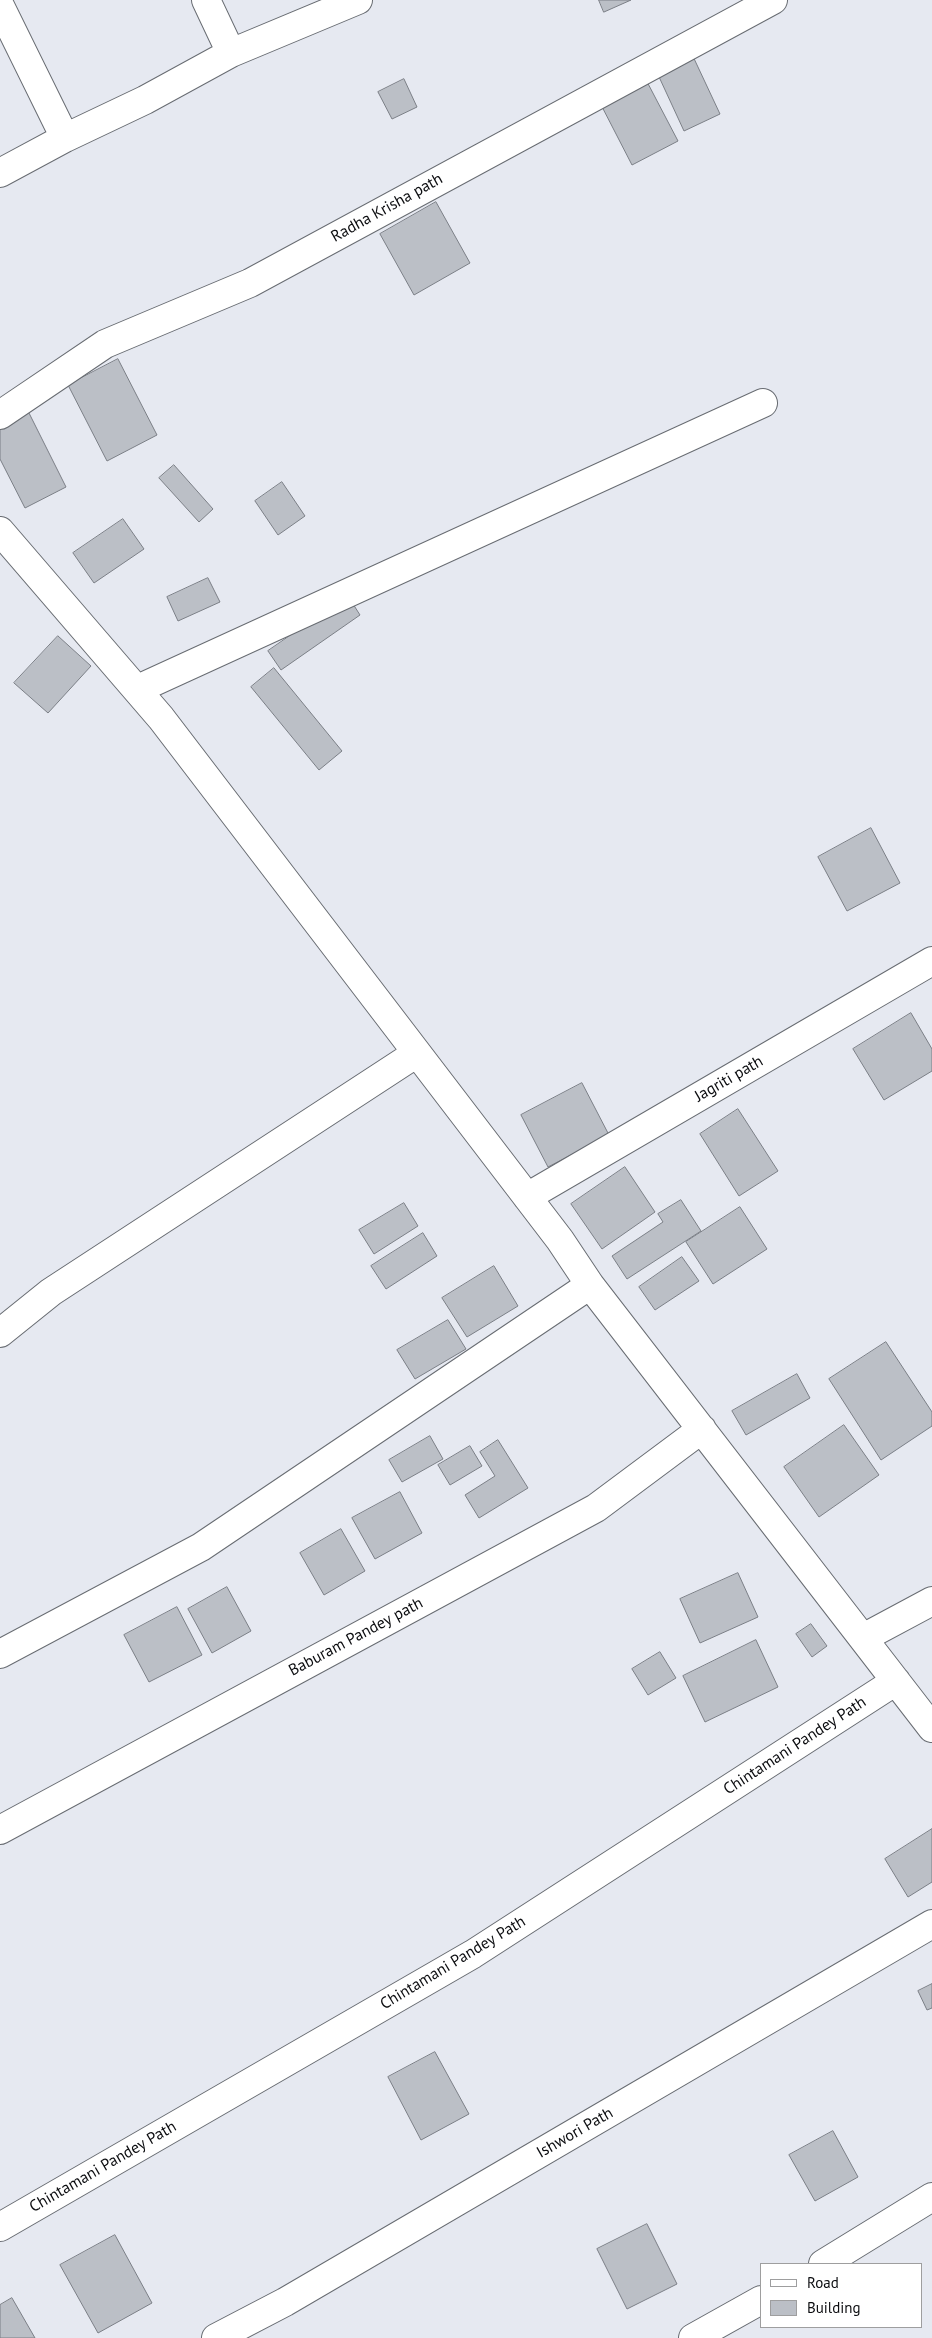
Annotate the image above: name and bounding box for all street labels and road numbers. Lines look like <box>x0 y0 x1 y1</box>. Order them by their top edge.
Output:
street label: Radha Krisha path <box>328 169 446 247</box>
street label: Jagriti path <box>691 1052 767 1106</box>
street label: Baburam Pandey path <box>286 1594 426 1680</box>
street label: Chintamani Pandey Path <box>720 1693 870 1799</box>
street label: Chintamani Pandey Path <box>377 1912 529 2014</box>
street label: Ishwori Path <box>533 2103 617 2163</box>
street label: Chintamani Pandey Path <box>26 2117 180 2217</box>

